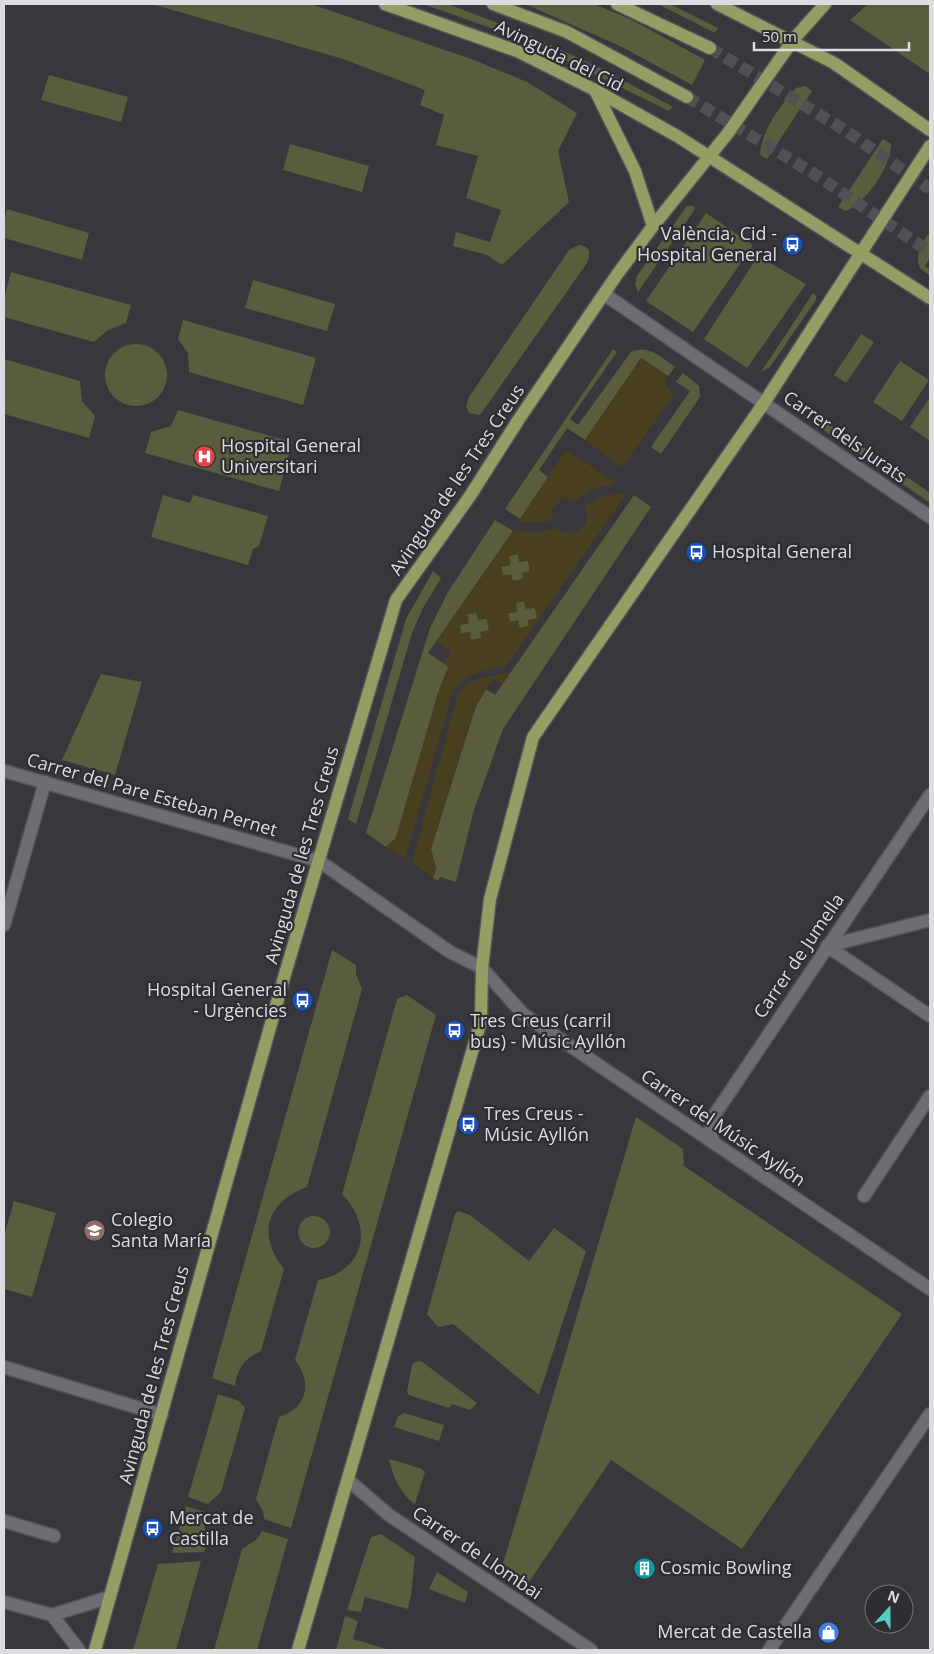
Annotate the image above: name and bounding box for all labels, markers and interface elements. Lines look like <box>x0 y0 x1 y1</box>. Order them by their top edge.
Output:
street label: Avinguda del Cid <box>491 14 627 97</box>
scale bar <box>754 20 909 52</box>
text: 50 m <box>762 26 797 46</box>
place label: València, Cid - Hospital General <box>637 221 777 266</box>
bus stop icon: València, Cid - Hospital General <box>781 232 805 256</box>
street label: Avinguda de les Tres Creus <box>383 379 529 580</box>
street label: Carrer dels Jurats <box>779 385 912 488</box>
place label: Hospital General Universitari <box>221 433 361 478</box>
hospital icon: Hospital General Universitari <box>193 444 217 468</box>
place label: Hospital General <box>712 539 852 563</box>
bus stop icon: Hospital General <box>684 540 708 564</box>
street label: Avinguda de les Tres Creus <box>258 743 344 966</box>
street label: Carrer del Pare Esteban Pernet <box>24 747 280 841</box>
street label: Carrer de Jumella <box>747 888 849 1023</box>
place label: Hospital General - Urgències <box>147 977 287 1022</box>
bus stop icon: Hospital General - Urgències <box>291 988 315 1012</box>
place label: Tres Creus (carril bus) - Músic Ayllón <box>470 1008 626 1053</box>
bus stop icon: Tres Creus (carril bus) - Músic Ayllón <box>442 1019 466 1043</box>
street label: Carrer del Músic Ayllón <box>637 1063 810 1191</box>
place label: Tres Creus - Músic Ayllón <box>484 1101 589 1146</box>
bus stop icon: Tres Creus - Músic Ayllón <box>456 1112 480 1136</box>
place label: Colegio Santa María <box>111 1207 211 1252</box>
school or university icon: Colegio Santa María <box>83 1218 107 1242</box>
street label: Avinguda de les Tres Creus <box>112 1263 194 1487</box>
street label: Carrer de Llombai <box>408 1500 547 1604</box>
place label: Mercat de Castilla <box>169 1505 254 1550</box>
bus stop icon: Mercat de Castilla <box>141 1516 165 1540</box>
place label: Cosmic Bowling <box>660 1555 792 1579</box>
building icon: Cosmic Bowling <box>632 1556 656 1580</box>
north arrow <box>864 1584 914 1634</box>
text: N <box>885 1585 903 1607</box>
place label: Mercat de Castella <box>657 1619 812 1643</box>
shop icon: Mercat de Castella <box>816 1620 840 1644</box>

